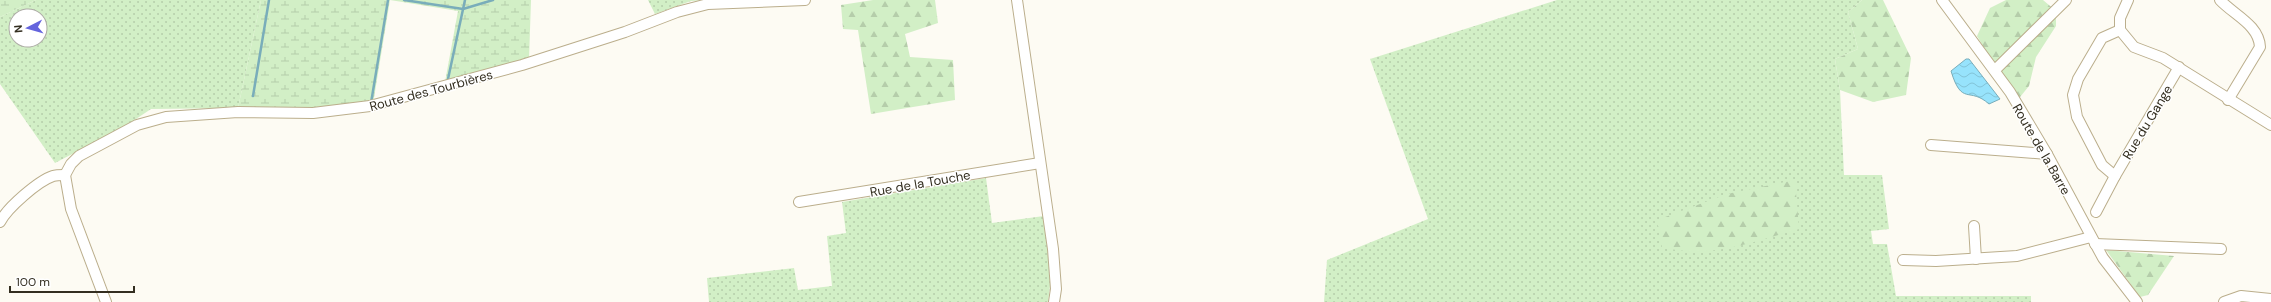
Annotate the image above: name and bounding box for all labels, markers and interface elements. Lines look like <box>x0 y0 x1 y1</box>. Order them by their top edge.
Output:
north arrow <box>8 8 48 48</box>
text: N <box>11 24 25 34</box>
street label: Route des Tourbières <box>368 66 495 115</box>
street label: Rue du Gange <box>2119 82 2176 163</box>
street label: Route de la Barre <box>2009 101 2075 198</box>
street label: Rue de la Touche <box>868 166 972 201</box>
scale bar <box>10 268 134 294</box>
text: 100 m <box>16 274 50 290</box>

